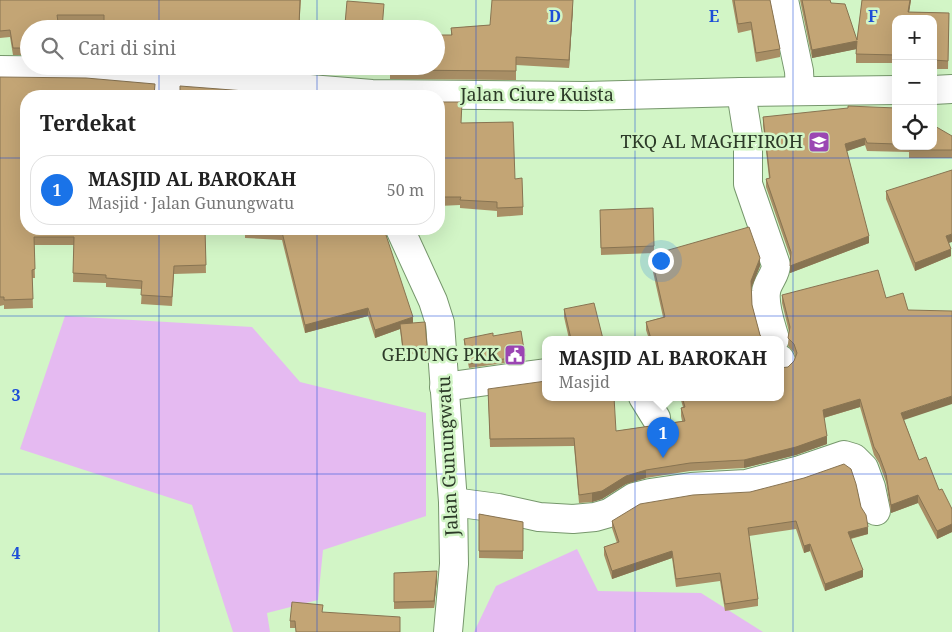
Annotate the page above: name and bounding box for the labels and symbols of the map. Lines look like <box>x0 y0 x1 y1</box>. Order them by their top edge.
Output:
text: D <box>549 5 561 27</box>
text: E <box>709 5 719 27</box>
text: F <box>868 5 878 27</box>
street label: Jalan Ciure Kuista <box>459 82 614 106</box>
place label: TKQ AL MAGHFIROH <box>620 129 803 153</box>
school or university icon: TKQ AL MAGHFIROH <box>807 130 831 154</box>
your location <box>648 248 674 274</box>
place label: GEDUNG PKK <box>382 342 499 366</box>
public building icon: GEDUNG PKK <box>503 343 527 367</box>
street label: Jalan Gunungwatu <box>431 375 463 538</box>
text: 3 <box>11 384 21 406</box>
pin: 1 <box>647 417 679 458</box>
text: 4 <box>11 542 21 564</box>

